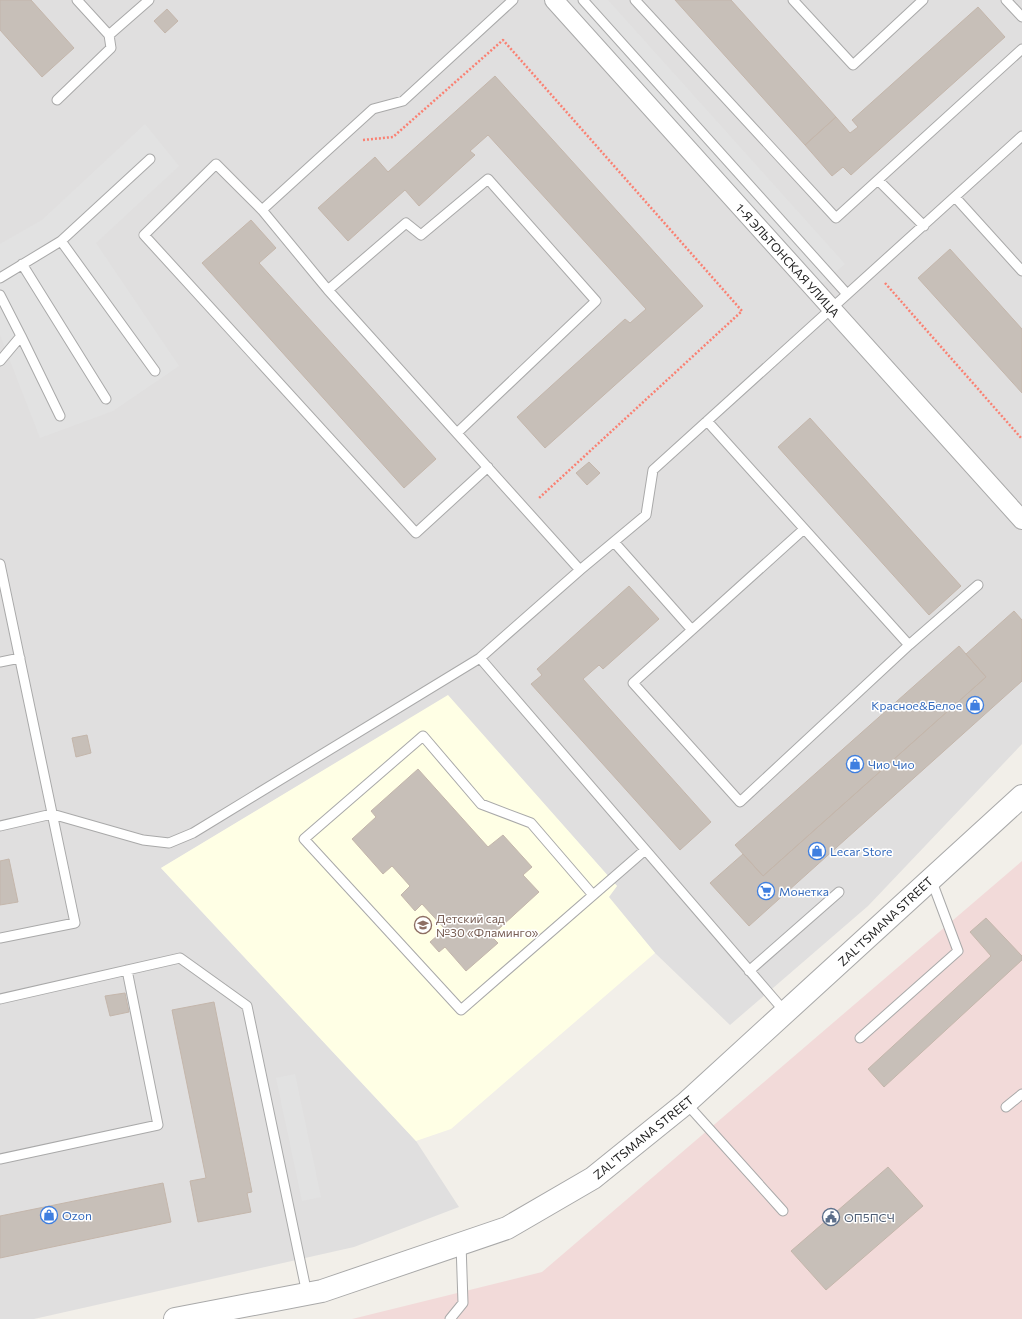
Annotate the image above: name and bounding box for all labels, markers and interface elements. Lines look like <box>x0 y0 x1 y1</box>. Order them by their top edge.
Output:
street label: 1-Я ЭЛЬТОНСКАЯ УЛИЦА <box>733 200 843 320</box>
shop icon: Красное&Белое <box>965 695 985 715</box>
place label: Красное&Белое <box>871 698 962 712</box>
shop icon: Чио Чио <box>845 754 865 774</box>
place label: Чио Чио <box>868 757 915 771</box>
shop icon: Lecar Store <box>807 841 827 861</box>
place label: Lecar Store <box>830 844 892 858</box>
street label: ZAL'TSMANA STREET <box>835 873 935 969</box>
supermarket icon: Монетка <box>756 881 776 901</box>
place label: Монетка <box>779 884 829 898</box>
place label: Детский сад №30 «Фламинго» <box>436 911 539 939</box>
school or university icon: Детский сад №30 «Фламинго» <box>413 915 433 935</box>
street label: ZAL'TSMANA STREET <box>590 1092 696 1182</box>
shop icon: Ozon <box>39 1205 59 1225</box>
public building icon: ОП5ПСЧ <box>821 1207 841 1227</box>
place label: Ozon <box>62 1208 92 1222</box>
place label: ОП5ПСЧ <box>844 1210 895 1224</box>

